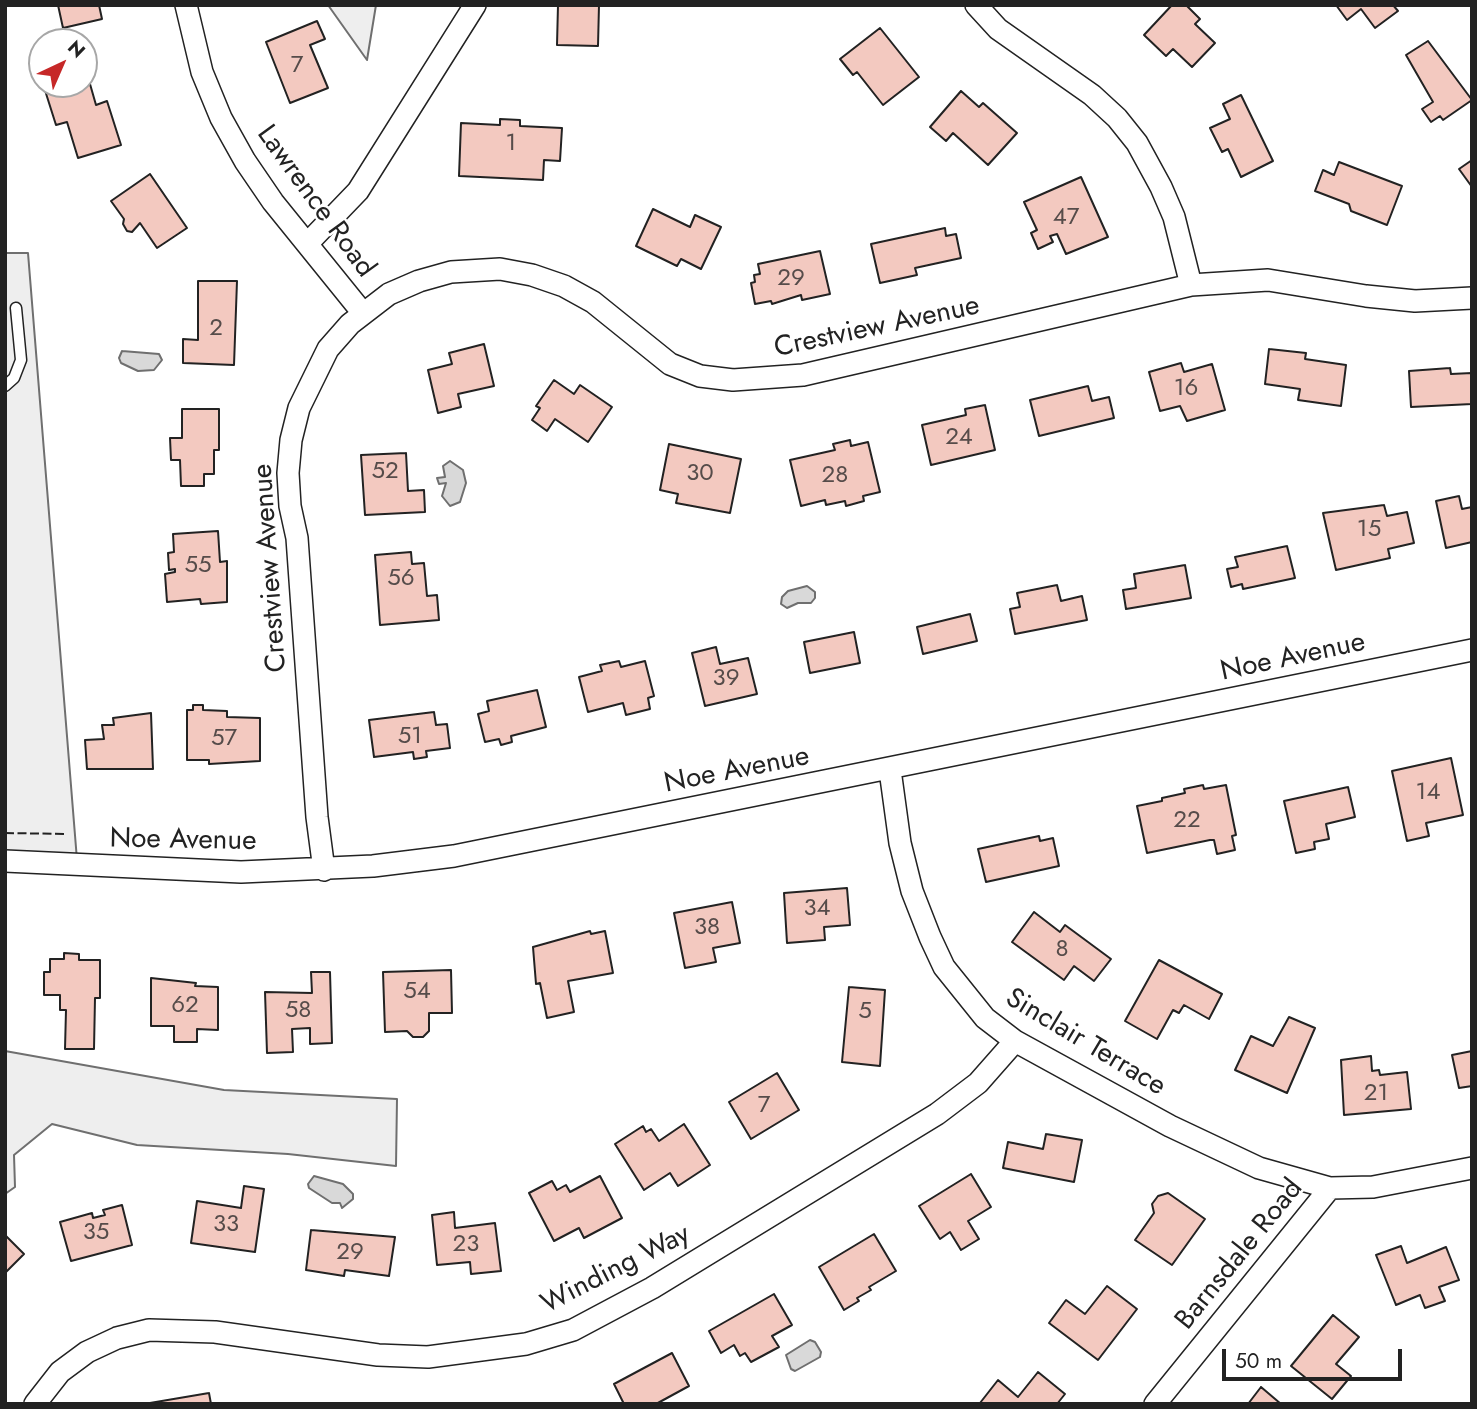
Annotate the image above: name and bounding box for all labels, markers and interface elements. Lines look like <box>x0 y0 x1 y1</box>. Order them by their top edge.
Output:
north arrow <box>28 28 98 98</box>
text: N <box>62 34 91 64</box>
house number: 7 <box>291 52 303 80</box>
street label: Lawrence Road <box>249 119 381 285</box>
house number: 1 <box>506 130 516 158</box>
house number: 47 <box>1053 204 1079 232</box>
house number: 29 <box>777 265 805 293</box>
street label: Crestview Avenue <box>771 290 983 366</box>
house number: 2 <box>209 315 223 343</box>
house number: 16 <box>1174 375 1198 403</box>
house number: 24 <box>945 424 973 452</box>
house number: 52 <box>371 458 399 486</box>
house number: 30 <box>686 460 714 488</box>
house number: 28 <box>822 462 848 490</box>
street label: Crestview Avenue <box>247 463 295 673</box>
house number: 15 <box>1357 516 1381 544</box>
house number: 55 <box>184 552 212 580</box>
house number: 56 <box>387 565 415 593</box>
street label: Noe Avenue <box>1218 626 1368 690</box>
house number: 39 <box>713 665 739 693</box>
house number: 51 <box>398 723 422 751</box>
house number: 57 <box>211 725 237 753</box>
street label: Noe Avenue <box>662 740 812 802</box>
house number: 14 <box>1416 779 1440 807</box>
house number: 22 <box>1173 807 1201 835</box>
street label: Noe Avenue <box>109 823 257 859</box>
house number: 34 <box>803 895 831 923</box>
house number: 38 <box>694 914 720 942</box>
house number: 8 <box>1055 936 1069 964</box>
house number: 54 <box>403 978 431 1006</box>
street label: Sinclair Terrace <box>999 982 1171 1104</box>
house number: 62 <box>171 992 199 1020</box>
house number: 58 <box>285 997 311 1025</box>
house number: 5 <box>858 998 872 1026</box>
house number: 21 <box>1364 1080 1388 1108</box>
house number: 7 <box>758 1092 770 1120</box>
street label: Barnsdale Road <box>1169 1173 1311 1337</box>
house number: 33 <box>213 1211 239 1239</box>
street label: Winding Way <box>536 1218 696 1322</box>
house number: 35 <box>83 1219 109 1247</box>
house number: 23 <box>453 1231 479 1259</box>
house number: 29 <box>336 1239 364 1267</box>
scale bar <box>1225 1336 1405 1380</box>
text: 50 m <box>1235 1346 1282 1376</box>

